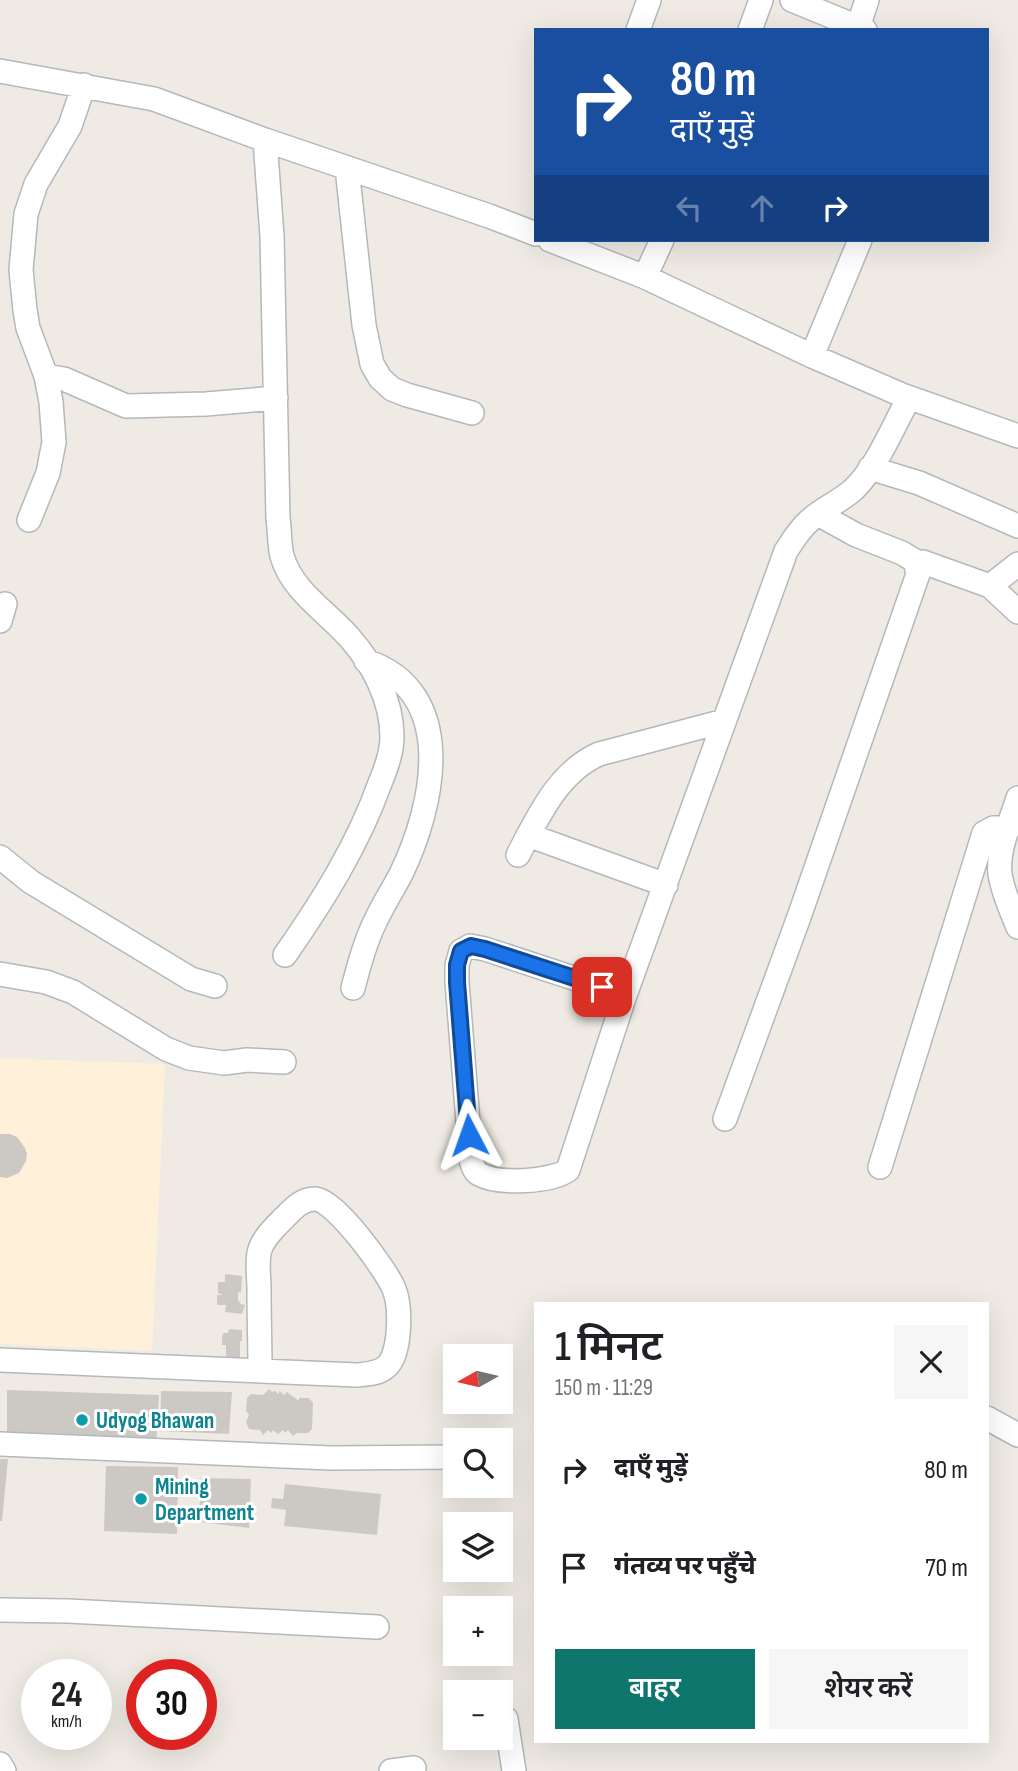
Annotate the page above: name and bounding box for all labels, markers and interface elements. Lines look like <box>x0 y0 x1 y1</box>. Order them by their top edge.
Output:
text: 80 m <box>670 51 757 110</box>
icon: right <box>555 56 646 147</box>
text: दाएँ मुड़ें <box>670 111 754 150</box>
icon: left <box>670 189 708 227</box>
icon: ahead <box>743 189 781 227</box>
icon: right <box>816 189 854 227</box>
pin <box>572 957 632 1017</box>
icon: arrive <box>583 968 621 1006</box>
position arrow <box>432 1098 506 1172</box>
text: 1 मिनट <box>555 1322 663 1373</box>
button: close <box>894 1325 968 1399</box>
north arrow <box>443 1344 513 1414</box>
map controls <box>443 1344 513 1750</box>
text: 150 m · 11:29 <box>555 1374 653 1402</box>
place label: Udyog Bhawan <box>96 1407 214 1435</box>
marker: Udyog Bhawan <box>74 1412 90 1428</box>
button: search <box>443 1428 513 1498</box>
icon: right <box>555 1451 593 1489</box>
text: दाएँ मुड़ें <box>614 1453 688 1484</box>
text: 80 m <box>924 1455 968 1486</box>
place label: Mining Department <box>155 1473 255 1527</box>
marker: Mining Department <box>133 1491 149 1507</box>
button: layers <box>443 1512 513 1582</box>
icon: arrive <box>555 1549 593 1587</box>
text: गंतव्य पर पहुँचे <box>614 1551 756 1582</box>
text: 70 m <box>925 1553 968 1584</box>
button: + <box>443 1596 513 1666</box>
button: बाहर <box>555 1649 755 1729</box>
button: शेयर करें <box>769 1649 968 1729</box>
speed limit sign: 30 <box>126 1659 217 1750</box>
text: 24 <box>51 1674 82 1717</box>
button: − <box>443 1680 513 1750</box>
text: km/h <box>51 1711 82 1732</box>

